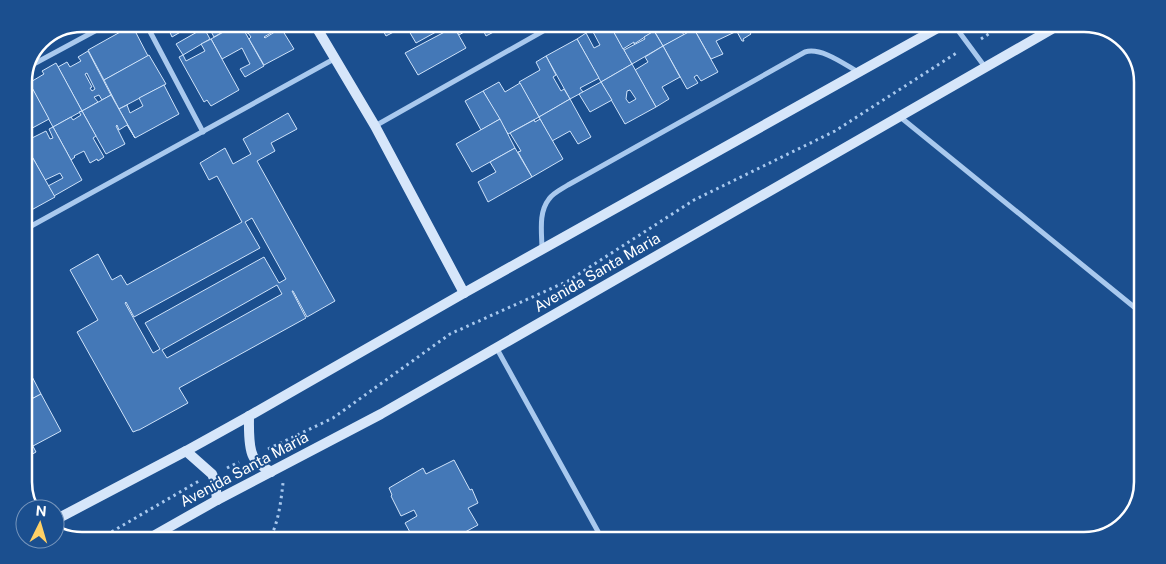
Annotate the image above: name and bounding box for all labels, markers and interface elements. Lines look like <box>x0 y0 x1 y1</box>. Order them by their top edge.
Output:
street label: Avenida Santa Maria <box>531 229 663 315</box>
street label: Avenida Santa Maria <box>177 428 311 510</box>
north arrow <box>15 499 65 549</box>
text: N <box>35 503 47 519</box>

